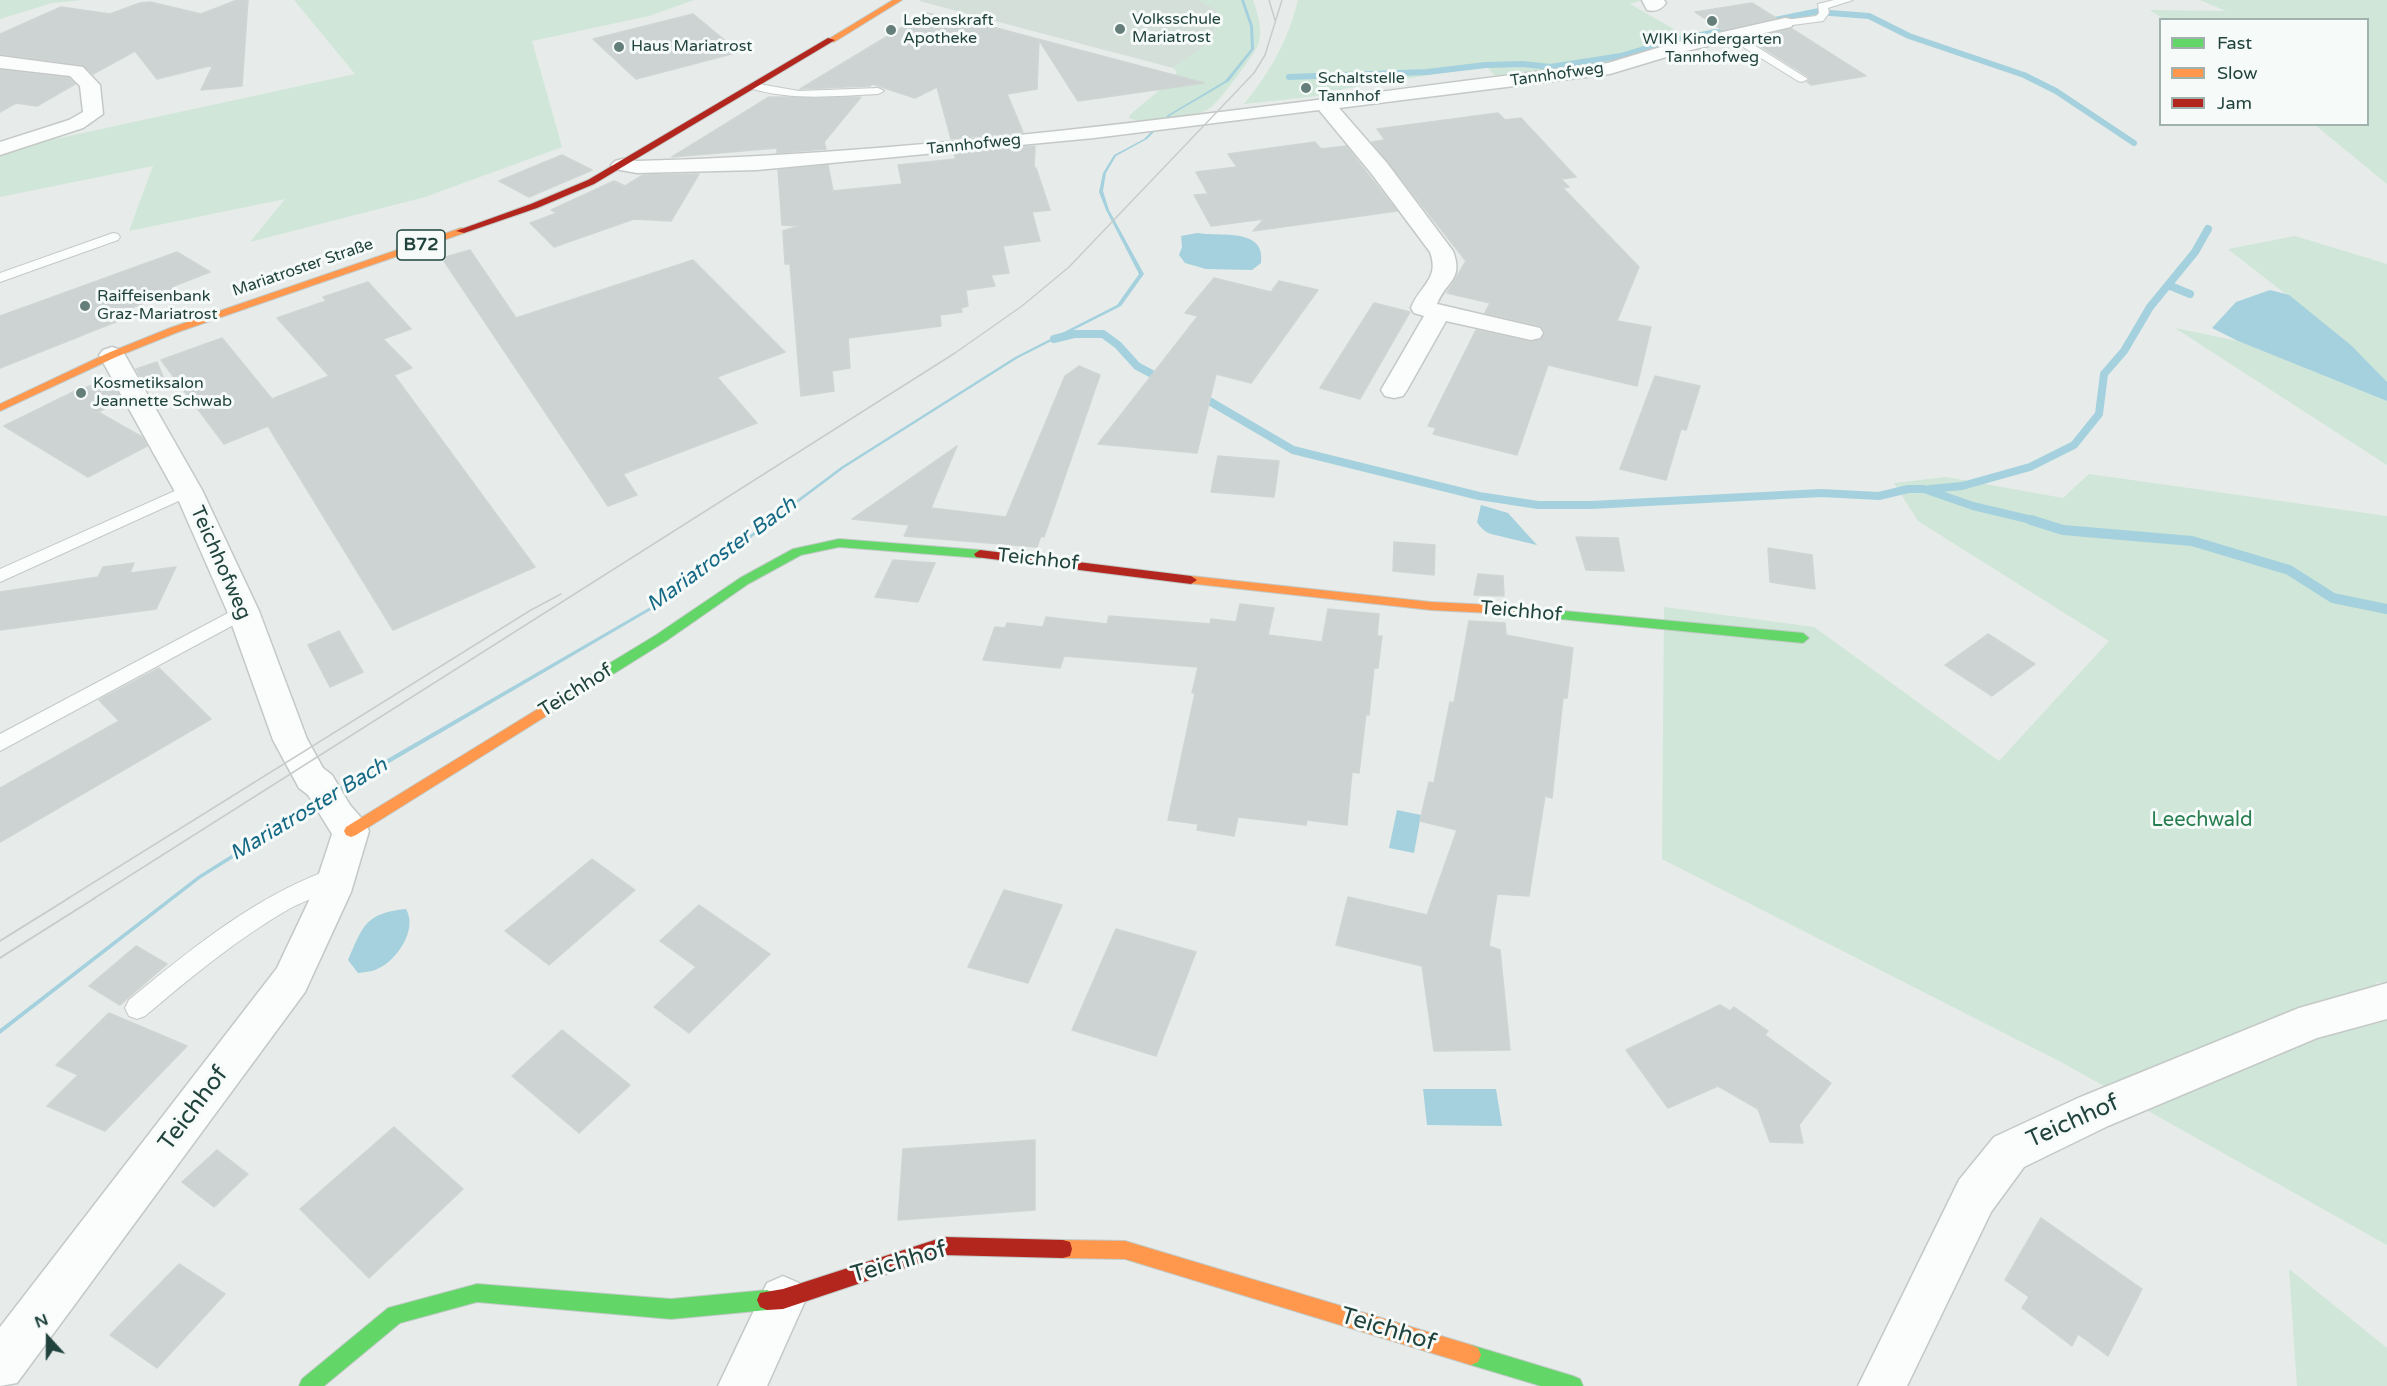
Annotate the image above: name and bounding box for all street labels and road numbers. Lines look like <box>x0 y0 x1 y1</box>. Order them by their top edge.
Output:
street label: Tannhofweg <box>1509 59 1605 91</box>
street label: Tannhofweg <box>926 131 1022 159</box>
road number: B72 <box>397 230 445 260</box>
street label: Mariatroster Straße <box>230 235 376 301</box>
street label: Teichhofweg <box>184 503 256 623</box>
street label: Teichhof <box>996 544 1080 576</box>
street label: Teichhof <box>1479 596 1563 628</box>
street label: Teichhof <box>535 659 617 723</box>
street label: Teichhof <box>153 1061 235 1157</box>
street label: Teichhof <box>2022 1089 2124 1155</box>
street label: Teichhof <box>848 1236 950 1290</box>
street label: Teichhof <box>1337 1302 1439 1358</box>

